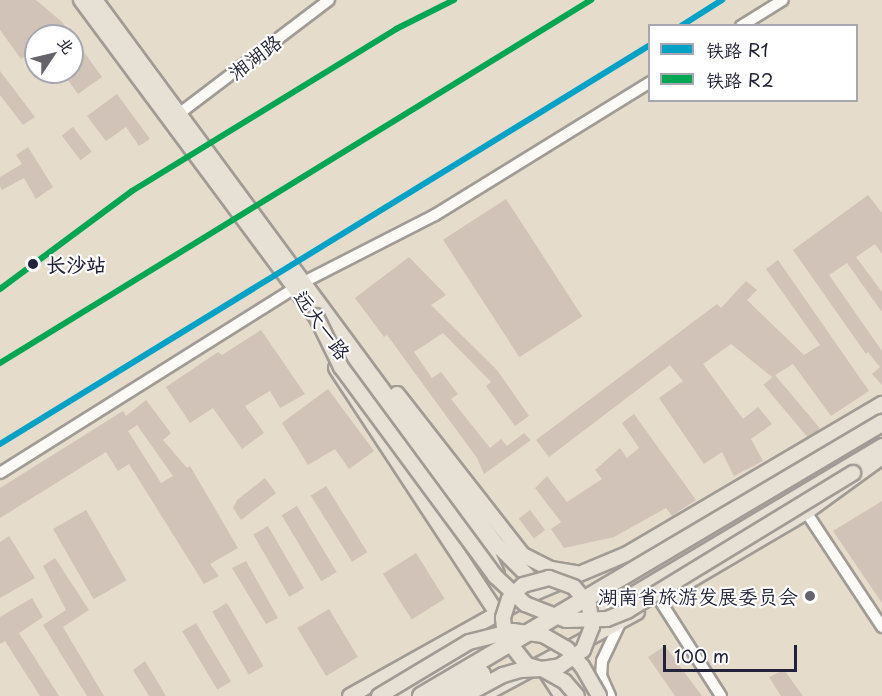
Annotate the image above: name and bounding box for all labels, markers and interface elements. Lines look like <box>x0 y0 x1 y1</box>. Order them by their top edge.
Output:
north arrow <box>24 24 84 84</box>
legend <box>648 24 858 102</box>
street label: 湘湖路 <box>224 29 286 85</box>
text: 北 <box>53 31 82 58</box>
text: 铁路 R1 <box>706 36 769 63</box>
text: 铁路 R2 <box>706 66 774 93</box>
place label: 长沙站 <box>46 252 106 276</box>
marker: 长沙站 <box>24 255 42 273</box>
street label: 远大一路 <box>289 286 355 364</box>
place label: 湖南省旅游发展委员会 <box>598 584 798 608</box>
marker: 湖南省旅游发展委员会 <box>803 589 817 603</box>
scale bar <box>666 633 800 671</box>
text: 100 m <box>674 642 729 669</box>

